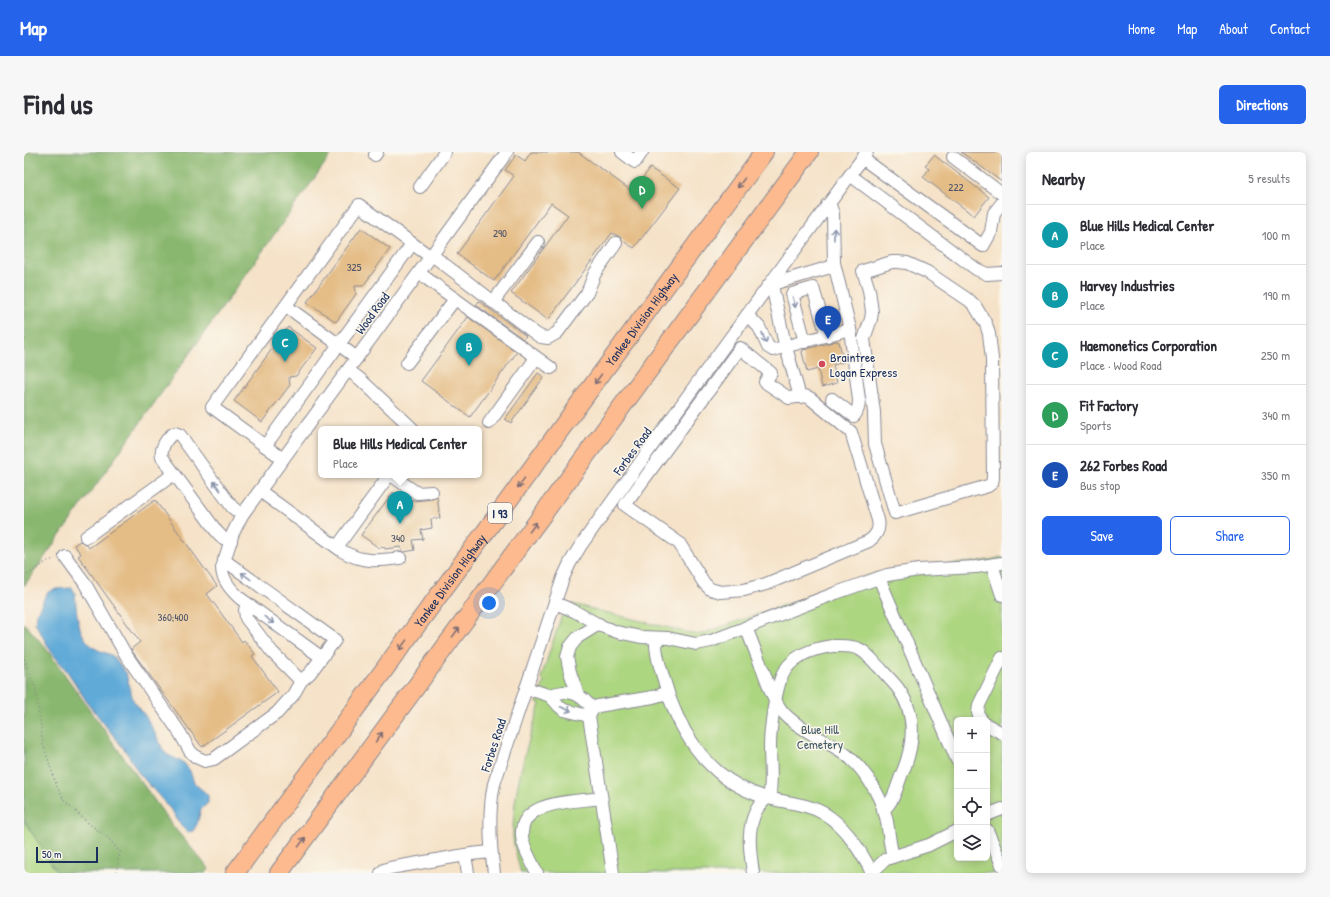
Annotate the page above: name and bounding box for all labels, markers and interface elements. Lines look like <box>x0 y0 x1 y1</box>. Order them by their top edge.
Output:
text: Map <box>20 15 47 41</box>
text: Home <box>1128 19 1155 38</box>
text: Map <box>1177 19 1197 38</box>
text: About <box>1219 19 1248 38</box>
text: Contact <box>1270 19 1310 38</box>
text: Find us <box>24 85 93 123</box>
button: Directions <box>1219 85 1306 124</box>
text: Nearby <box>1042 167 1085 190</box>
text: 5 results <box>1248 169 1290 187</box>
pin: D <box>629 176 655 209</box>
one-way arrow <box>737 178 746 189</box>
house number: 222 <box>948 180 964 194</box>
text: Blue Hills Medical Center <box>1080 215 1214 236</box>
house number: 290 <box>493 226 507 240</box>
text: A <box>1052 226 1058 244</box>
text: 100 m <box>1262 226 1290 244</box>
one-way arrow <box>830 228 837 241</box>
text: Place <box>1080 236 1105 254</box>
house number: 325 <box>347 260 362 274</box>
street label: Yankee Division Highway <box>601 268 682 369</box>
text: Harvey Industries <box>1080 275 1174 296</box>
text: B <box>1052 286 1058 304</box>
text: 190 m <box>1263 286 1290 304</box>
street label: Wood Road <box>351 288 393 338</box>
one-way arrow <box>791 296 798 309</box>
text: Place <box>1080 296 1105 314</box>
pin: E <box>815 306 841 339</box>
pin: C <box>272 329 298 362</box>
one-way arrow <box>760 332 768 344</box>
pin: B <box>456 333 482 366</box>
text: Haemonetics Corporation <box>1080 335 1217 356</box>
text: C <box>1051 346 1059 364</box>
text: 250 m <box>1261 346 1290 364</box>
place label: Braintree Logan Express <box>830 348 897 381</box>
text: Place · Wood Road <box>1080 356 1161 374</box>
marker: Braintree Logan Express <box>817 359 827 369</box>
one-way arrow <box>594 373 602 384</box>
text: Fit Factory <box>1080 395 1138 416</box>
text: D <box>1052 406 1058 424</box>
text: 340 m <box>1262 406 1290 424</box>
text: Sports <box>1080 416 1111 434</box>
street label: Forbes Road <box>608 423 655 479</box>
popup <box>318 426 482 478</box>
text: Blue Hills Medical Center <box>333 433 467 454</box>
text: Place <box>333 454 358 472</box>
text: 262 Forbes Road <box>1080 455 1167 476</box>
text: E <box>1052 466 1058 484</box>
text: 350 m <box>1261 466 1290 484</box>
text: Bus stop <box>1080 476 1120 494</box>
one-way arrow <box>517 478 526 489</box>
one-way arrow <box>213 481 221 492</box>
pin: A <box>387 491 413 524</box>
road number: I 93 <box>488 503 512 523</box>
button: Save <box>1042 516 1162 555</box>
button: Share <box>1170 516 1290 555</box>
one-way arrow <box>529 522 537 533</box>
street label: Yankee Division Highway <box>409 530 490 631</box>
house number: 340 <box>391 531 405 545</box>
one-way arrow <box>241 572 252 580</box>
your location <box>479 593 499 613</box>
house number: 360;400 <box>158 610 188 624</box>
one-way arrow <box>263 615 274 624</box>
one-way arrow <box>452 627 460 638</box>
one-way arrow <box>399 639 407 650</box>
one-way arrow <box>559 706 571 714</box>
street label: Forbes Road <box>476 716 510 775</box>
map controls <box>954 717 990 861</box>
button: + <box>954 717 990 753</box>
park label: Blue Hill Cemetery <box>797 720 844 753</box>
one-way arrow <box>375 732 384 743</box>
button: − <box>954 753 990 789</box>
button: locate <box>954 789 990 825</box>
button: layers <box>954 825 990 861</box>
one-way arrow <box>298 836 307 847</box>
scale bar <box>36 845 98 864</box>
text: 50 m <box>42 847 62 861</box>

